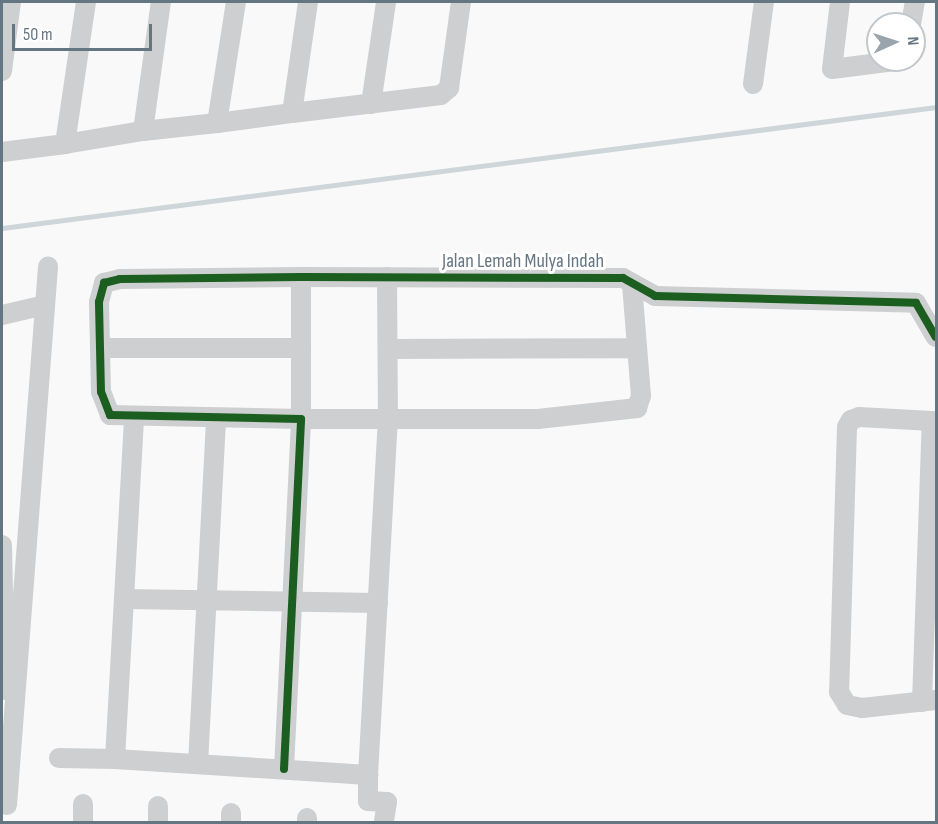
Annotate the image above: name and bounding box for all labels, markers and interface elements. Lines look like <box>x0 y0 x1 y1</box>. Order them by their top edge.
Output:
scale bar <box>15 12 154 50</box>
north arrow <box>866 12 926 72</box>
text: 50 m <box>23 24 53 45</box>
text: N <box>903 36 922 46</box>
street label: Jalan Lemah Mulya Indah <box>442 249 604 273</box>

